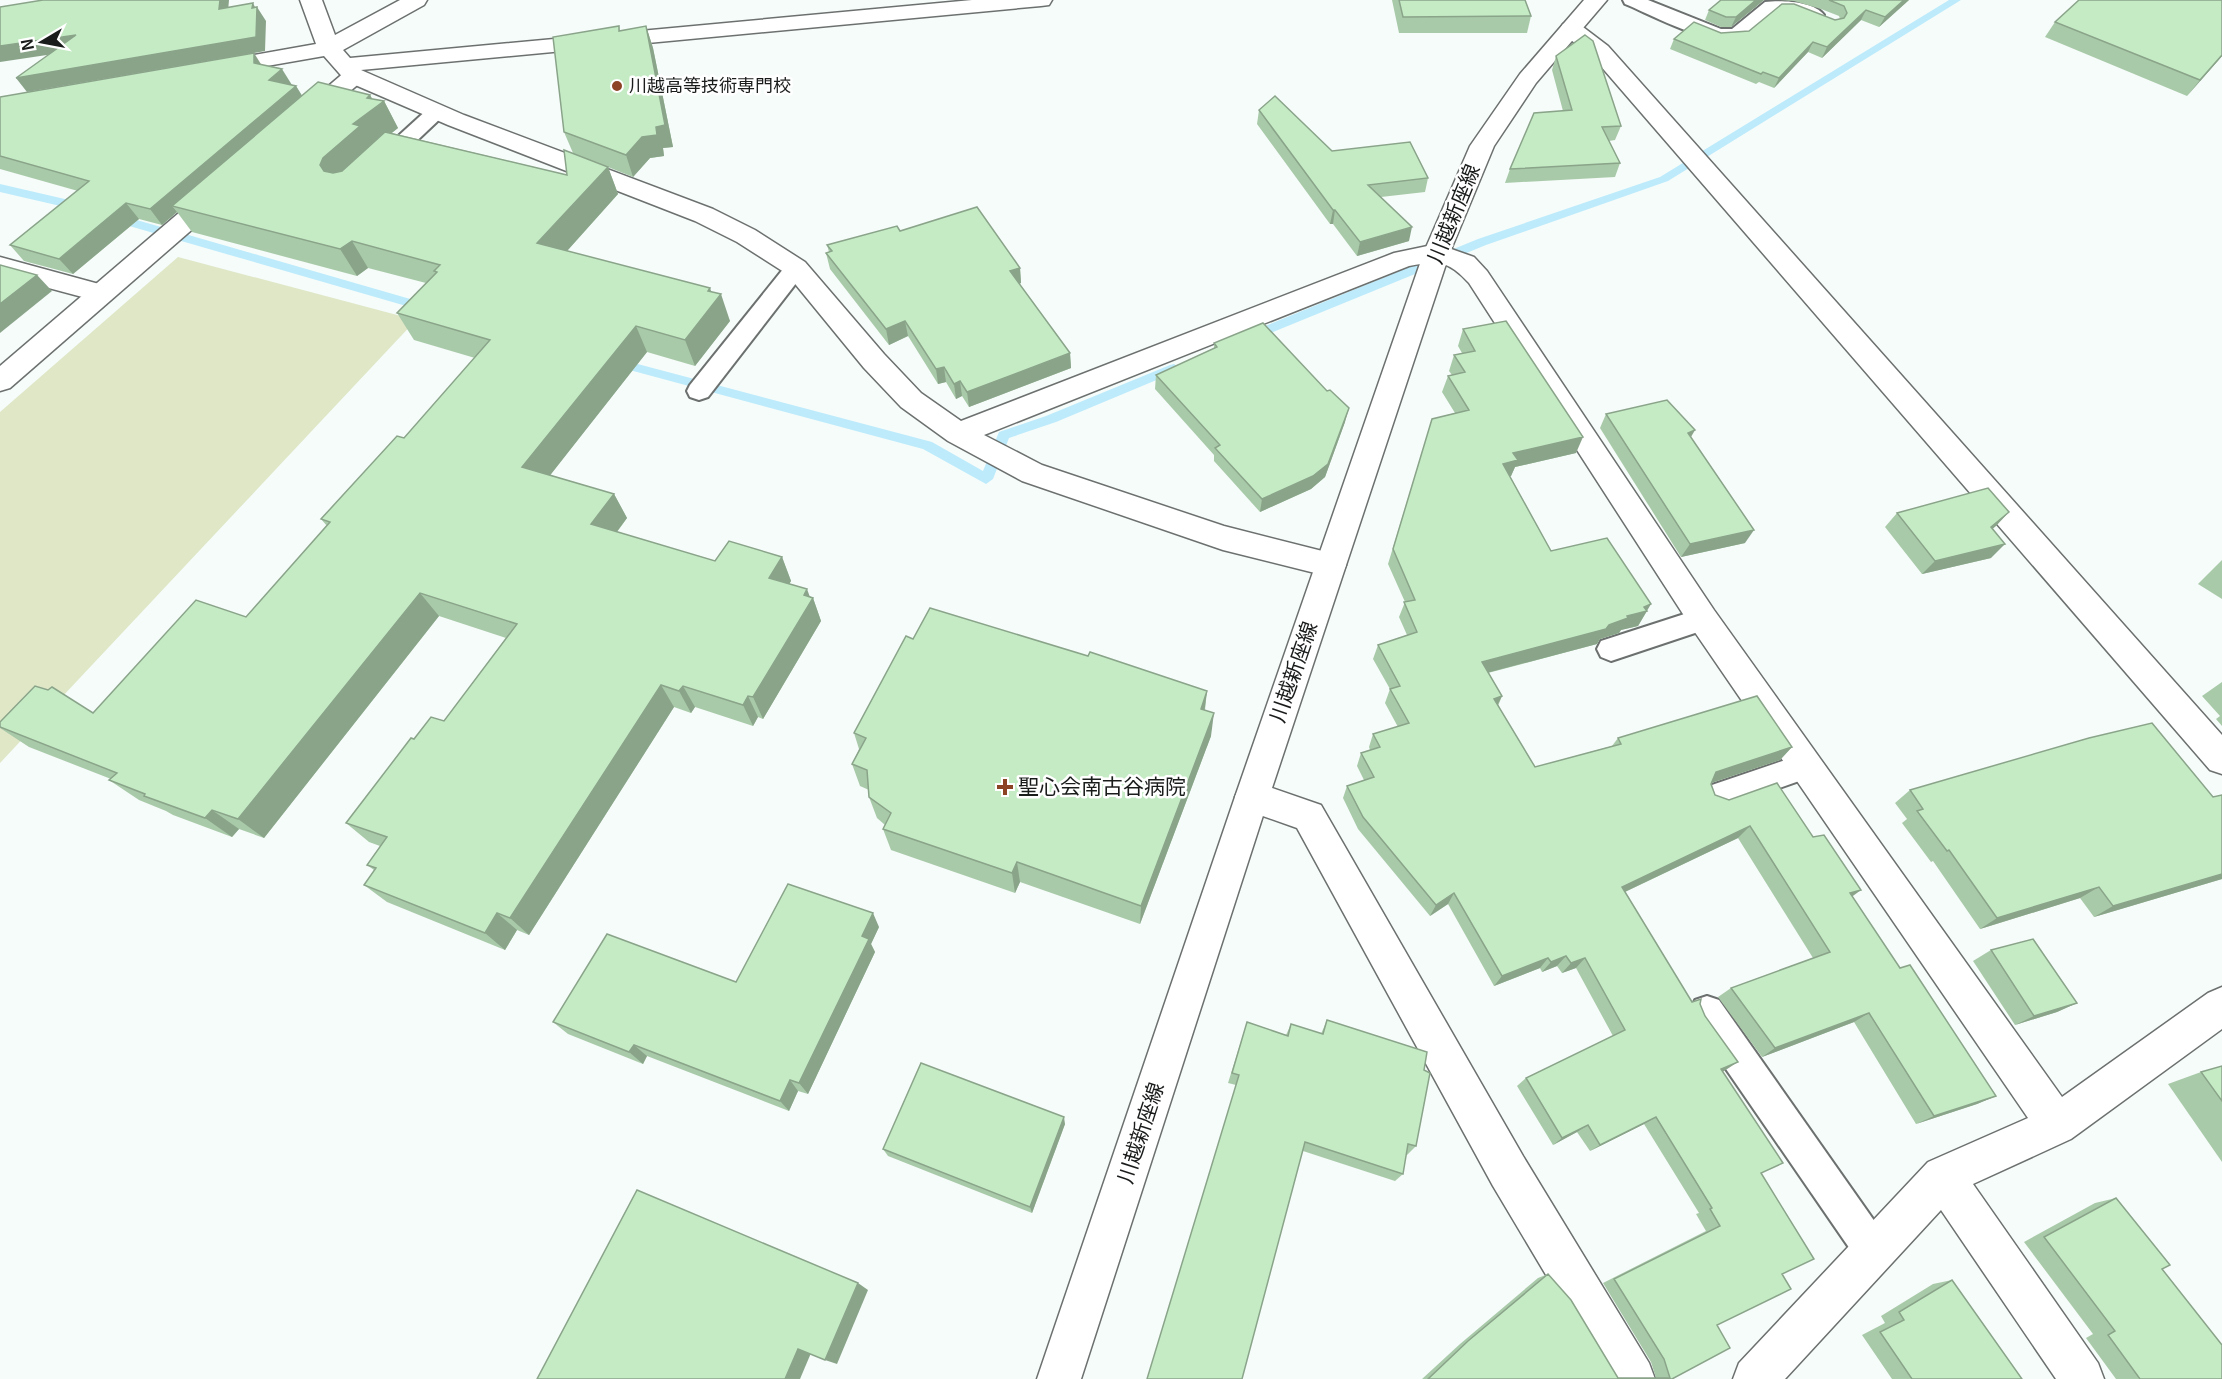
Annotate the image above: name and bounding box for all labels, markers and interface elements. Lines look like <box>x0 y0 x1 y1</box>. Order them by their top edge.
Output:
north arrow <box>12 12 72 72</box>
text: N <box>13 37 39 53</box>
place label: 川越高等技術専門校 <box>629 71 791 97</box>
marker: 川越高等技術専門校 <box>610 79 624 93</box>
street label: 川越新座線 <box>1419 159 1486 268</box>
street label: 川越新座線 <box>1261 617 1323 726</box>
place label: 聖心会南古谷病院 <box>1018 770 1186 800</box>
marker: 聖心会南古谷病院 <box>996 778 1014 796</box>
street label: 川越新座線 <box>1109 1078 1170 1187</box>

